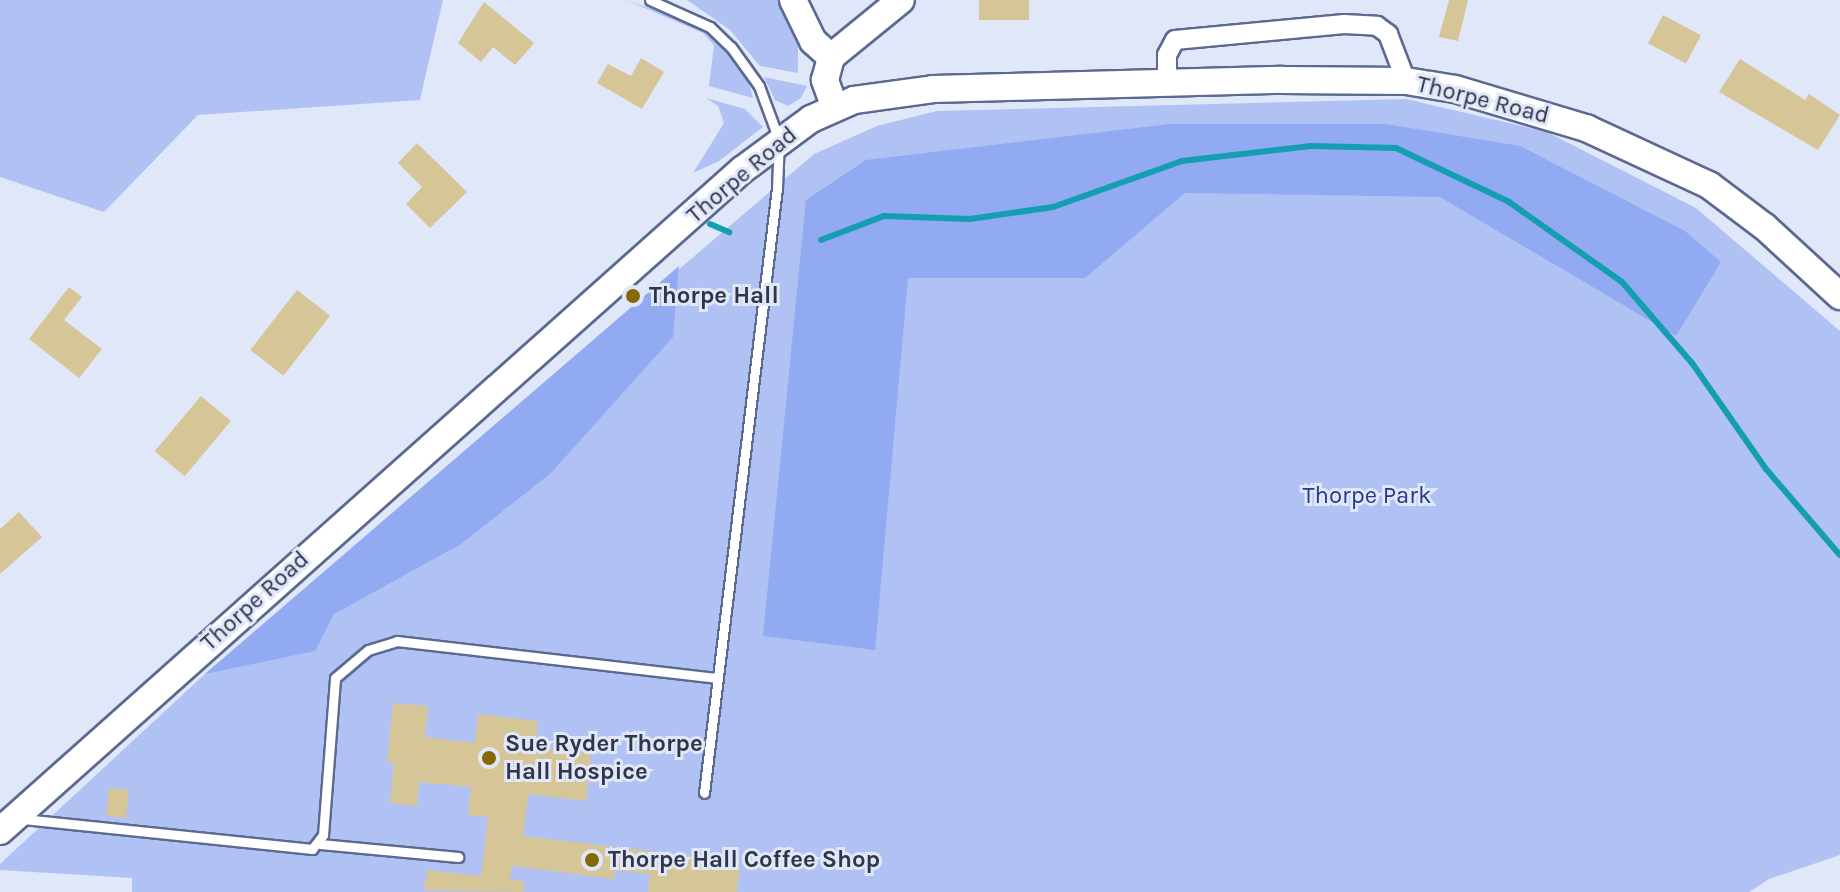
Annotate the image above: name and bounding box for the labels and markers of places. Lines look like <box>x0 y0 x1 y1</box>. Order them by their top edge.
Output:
place label: Thorpe Hall <box>649 282 779 310</box>
marker: Thorpe Hall <box>624 287 642 305</box>
place label: Sue Ryder Thorpe Hall Hospice <box>505 730 703 786</box>
marker: Sue Ryder Thorpe Hall Hospice <box>480 749 498 767</box>
place label: Thorpe Hall Coffee Shop <box>608 846 880 874</box>
marker: Thorpe Hall Coffee Shop <box>583 851 601 869</box>

